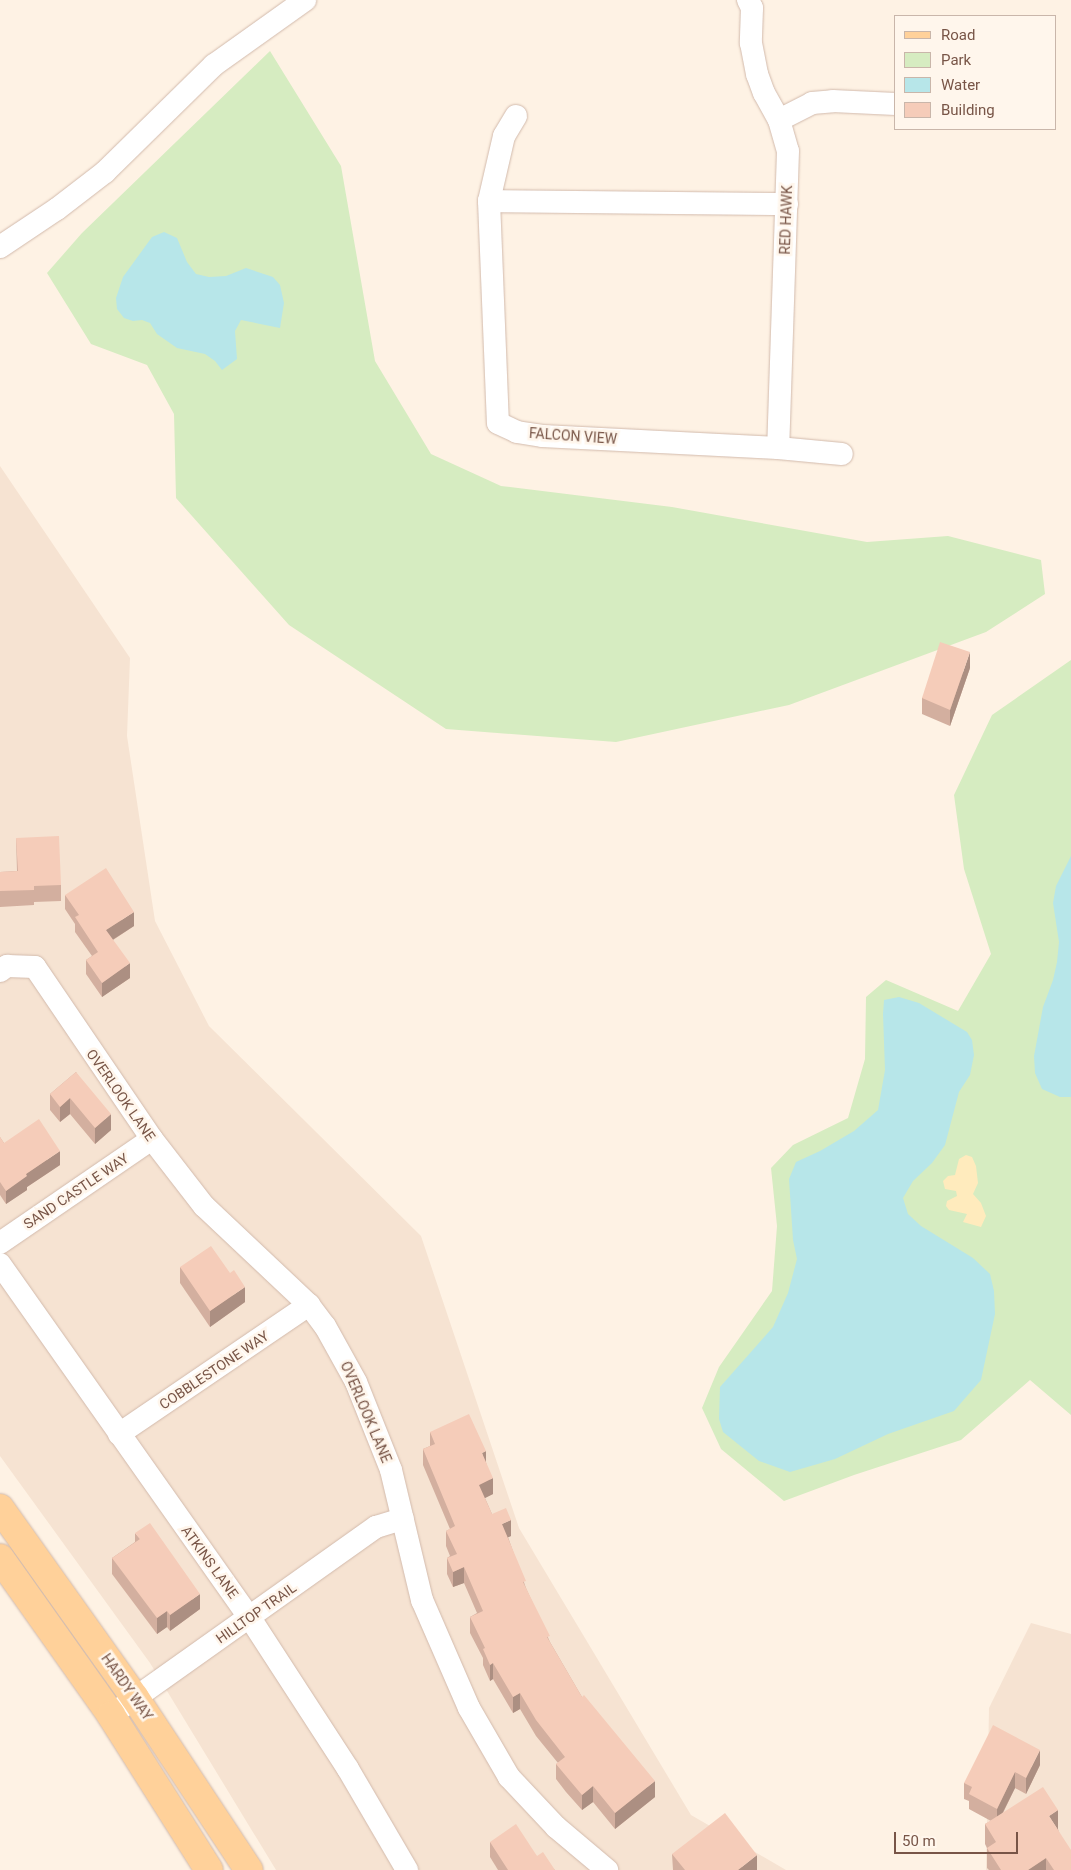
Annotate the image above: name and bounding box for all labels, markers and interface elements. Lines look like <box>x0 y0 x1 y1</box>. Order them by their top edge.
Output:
legend <box>894 15 1056 130</box>
text: Road <box>941 26 975 44</box>
text: Park <box>941 51 971 69</box>
text: Water <box>941 76 980 94</box>
text: Building <box>941 101 995 119</box>
street label: RED HAWK <box>776 185 796 255</box>
street label: FALCON VIEW <box>528 425 618 447</box>
street label: OVERLOOK LANE <box>83 1046 159 1144</box>
street label: SAND CASTLE WAY <box>20 1150 132 1232</box>
street label: COBBLESTONE WAY <box>156 1327 272 1413</box>
street label: OVERLOOK LANE <box>337 1359 395 1465</box>
street label: ATKINS LANE <box>178 1522 242 1602</box>
street label: HILLTOP TRAIL <box>212 1579 300 1647</box>
street label: HARDY WAY <box>98 1650 156 1724</box>
scale bar <box>896 1822 1020 1854</box>
text: 50 m <box>902 1832 936 1850</box>

